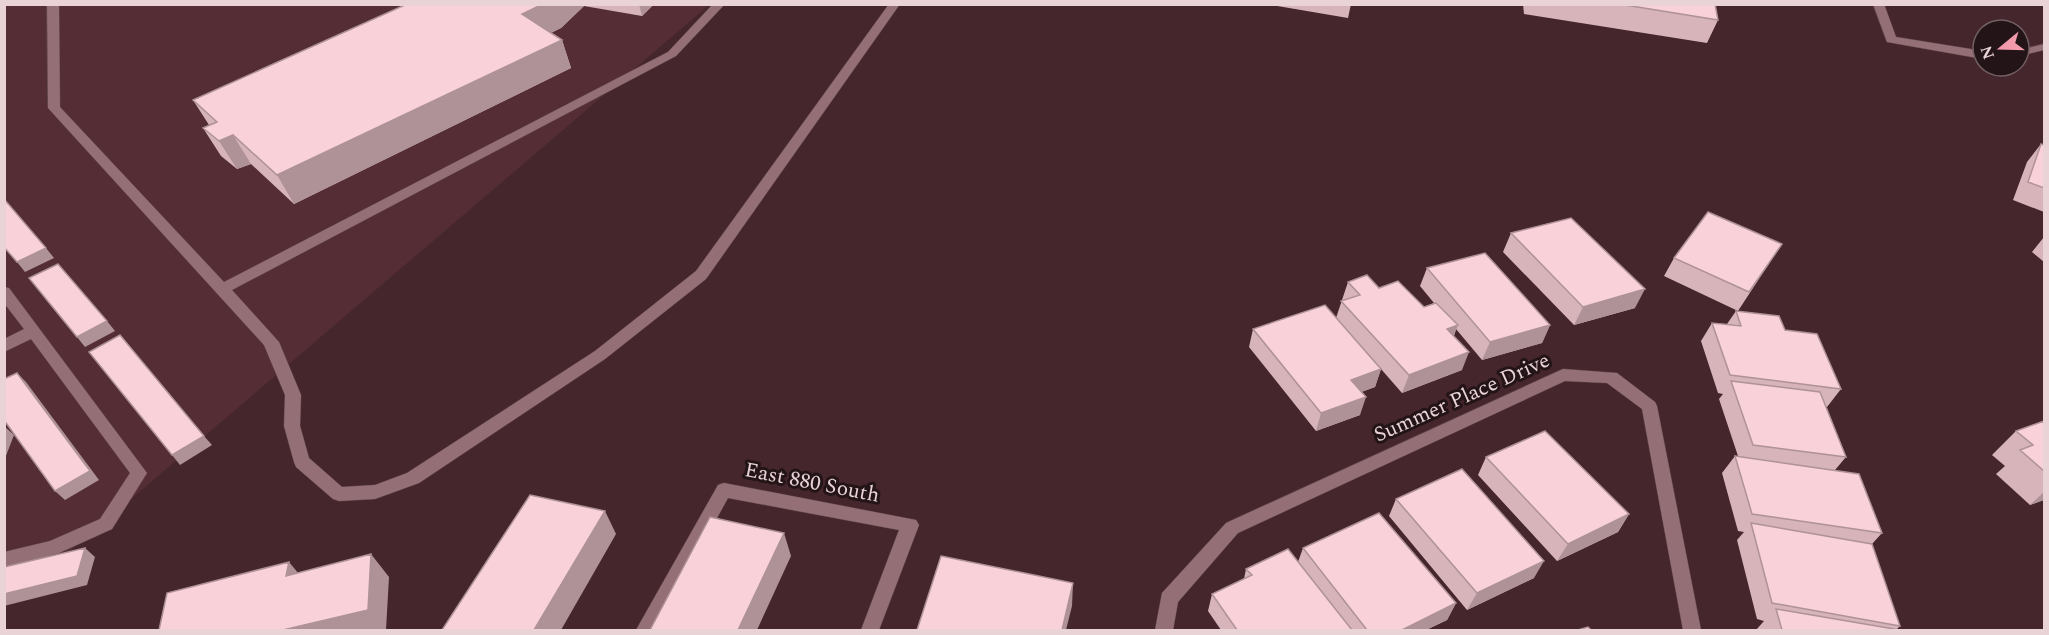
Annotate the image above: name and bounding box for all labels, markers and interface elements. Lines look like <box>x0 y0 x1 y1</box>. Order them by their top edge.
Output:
north arrow <box>1971 18 2031 78</box>
text: N <box>1974 42 2001 63</box>
street label: Summer Place Drive <box>1369 345 1555 451</box>
street label: East 880 South <box>742 454 882 512</box>

